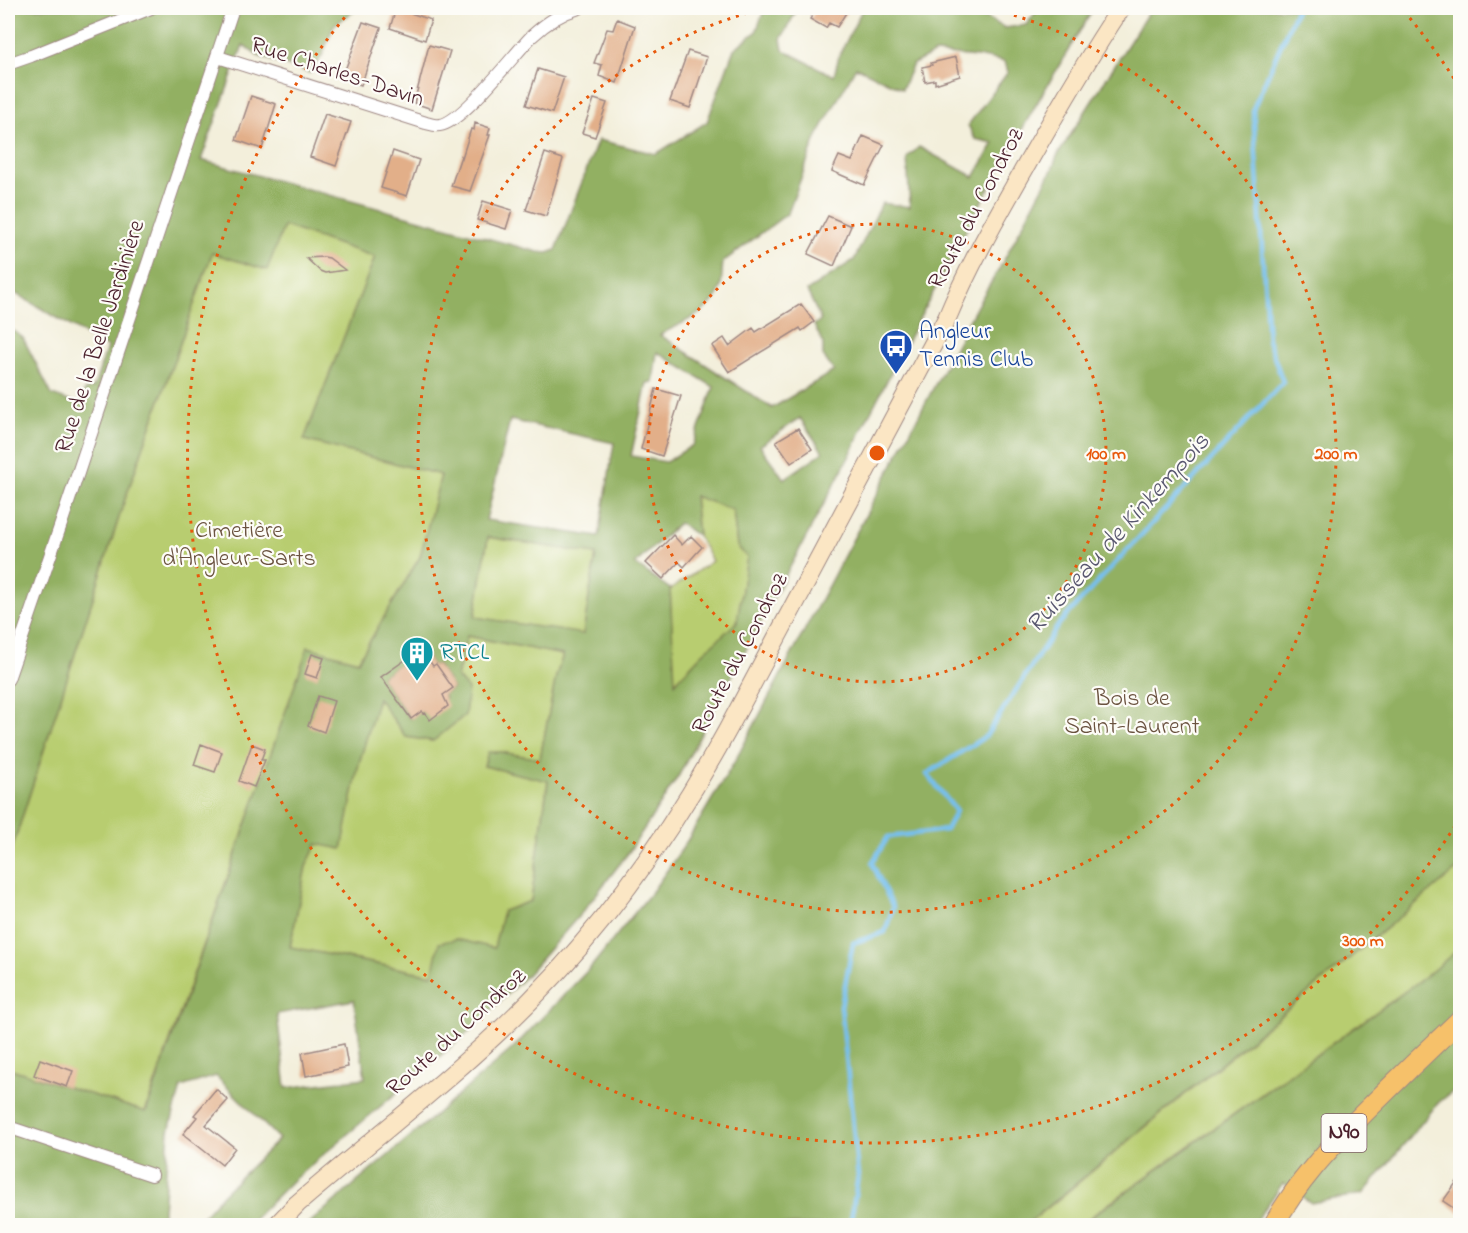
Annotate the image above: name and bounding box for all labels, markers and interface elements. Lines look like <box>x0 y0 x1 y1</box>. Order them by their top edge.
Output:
street label: Rue Charles-Davin <box>246 28 428 118</box>
street label: Route du Condroz <box>920 121 1035 296</box>
street label: Rue de la Belle Jardinière <box>47 215 155 458</box>
place label: Angleur Tennis Club <box>919 315 1034 378</box>
bus stop icon: Angleur Tennis Club <box>878 328 914 375</box>
water label: Ruisseau de Kinkempois <box>1018 424 1220 643</box>
text: 100 m <box>1086 442 1126 468</box>
text: 200 m <box>1314 442 1358 468</box>
centre of rings <box>867 443 887 463</box>
park label: Cimetière d'Angleur-Sarts <box>162 514 316 577</box>
street label: Route du Condroz <box>684 566 799 741</box>
building icon: RTCL <box>399 635 435 682</box>
place label: RTCL <box>440 636 489 671</box>
park label: Bois de Saint-Laurent <box>1064 682 1200 745</box>
text: 300 m <box>1341 929 1384 955</box>
street label: Route du Condroz <box>379 960 536 1106</box>
road number: N90 <box>1322 1114 1366 1152</box>

